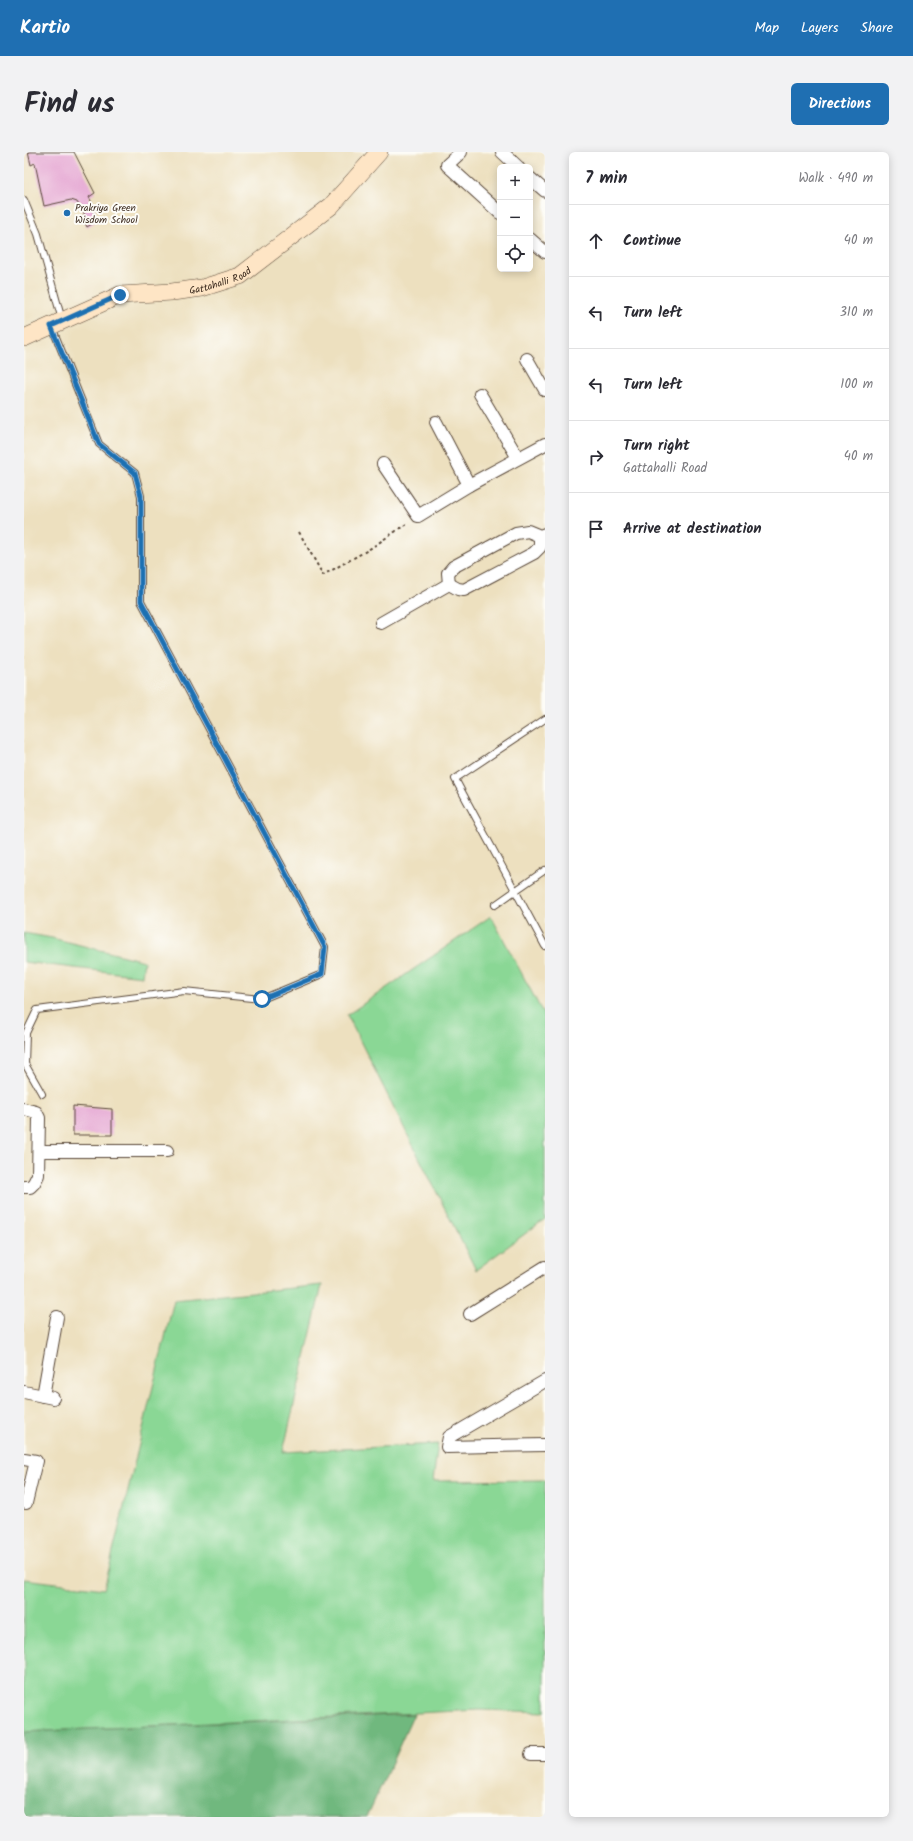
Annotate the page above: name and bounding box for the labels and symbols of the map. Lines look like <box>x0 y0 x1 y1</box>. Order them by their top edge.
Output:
place label: Prakriya Green Wisdom School <box>75 200 138 228</box>
marker: Prakriya Green Wisdom School <box>62 208 72 218</box>
street label: Gattahalli Road <box>188 263 256 299</box>
route end <box>111 286 129 304</box>
route start <box>253 990 271 1008</box>

